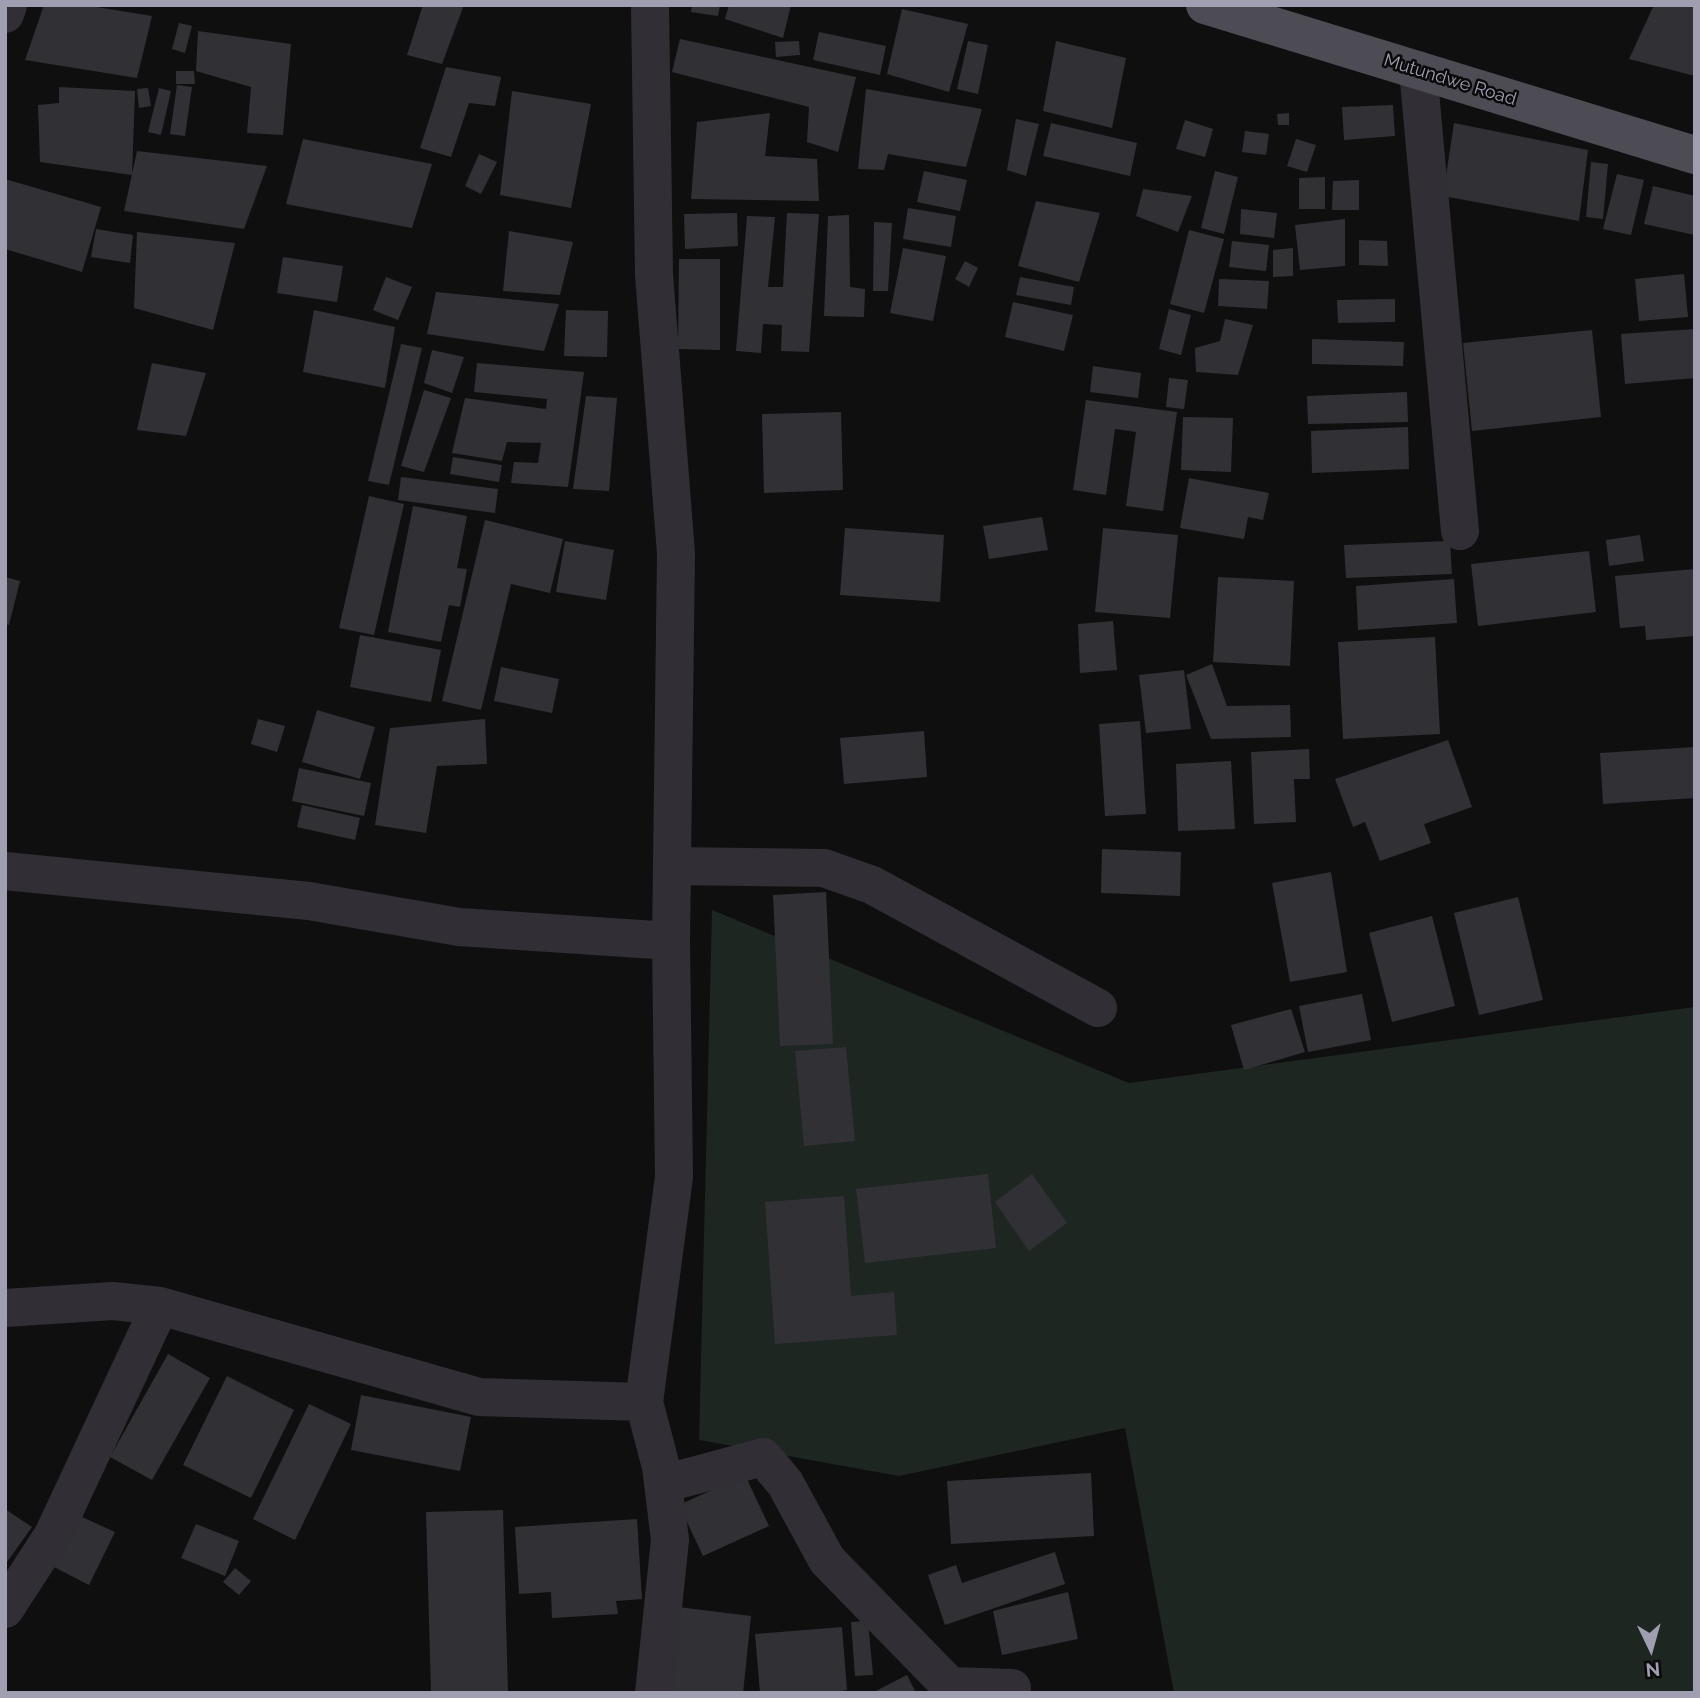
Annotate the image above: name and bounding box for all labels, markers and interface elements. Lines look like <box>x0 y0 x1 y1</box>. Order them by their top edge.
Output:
street label: Mutundwe Road <box>1381 50 1519 110</box>
north arrow <box>1616 1614 1686 1684</box>
text: N <box>1645 1658 1661 1682</box>

